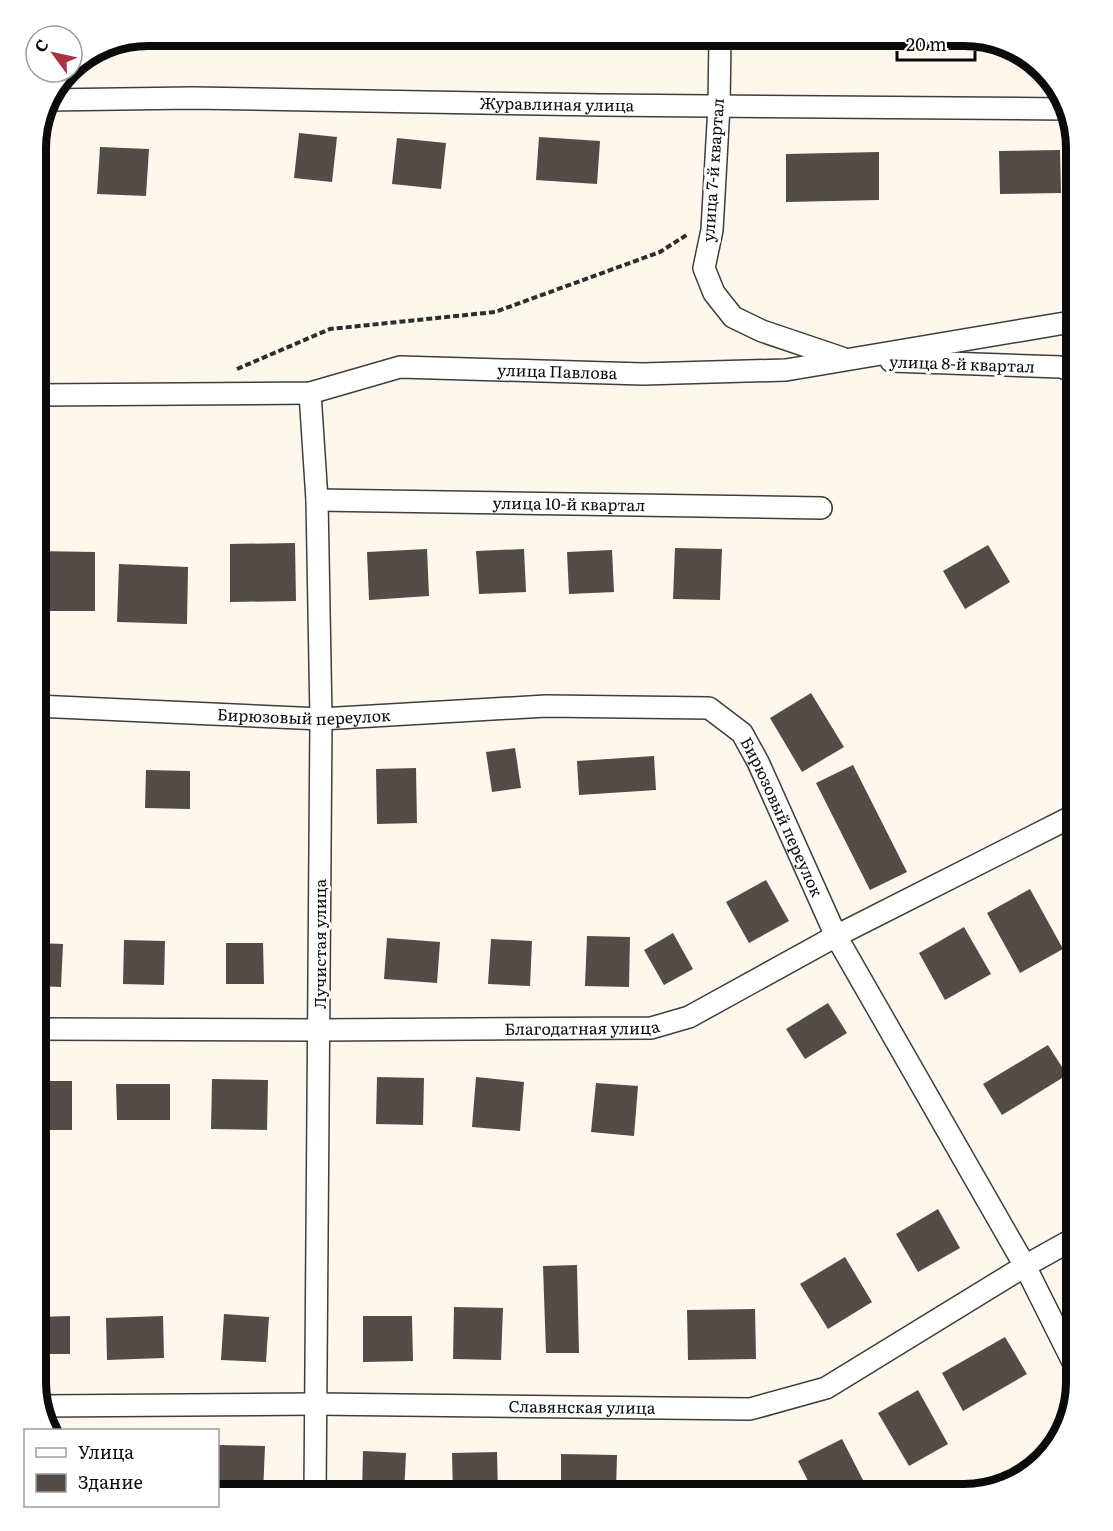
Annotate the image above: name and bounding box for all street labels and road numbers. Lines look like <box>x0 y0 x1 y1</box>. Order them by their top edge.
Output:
street label: Журавлиная улица <box>479 90 635 116</box>
street label: улица 7-й квартал <box>695 97 729 243</box>
street label: улица 8-й квартал <box>889 348 1035 378</box>
street label: улица Павлова <box>497 357 618 384</box>
street label: улица 10-й квартал <box>492 490 646 516</box>
street label: Бирюзовый переулок <box>216 701 392 730</box>
street label: Бирюзовый переулок <box>735 732 830 901</box>
street label: Лучистая улица <box>307 879 331 1009</box>
street label: Благодатная улица <box>504 1013 663 1040</box>
street label: Славянская улица <box>508 1393 656 1419</box>

